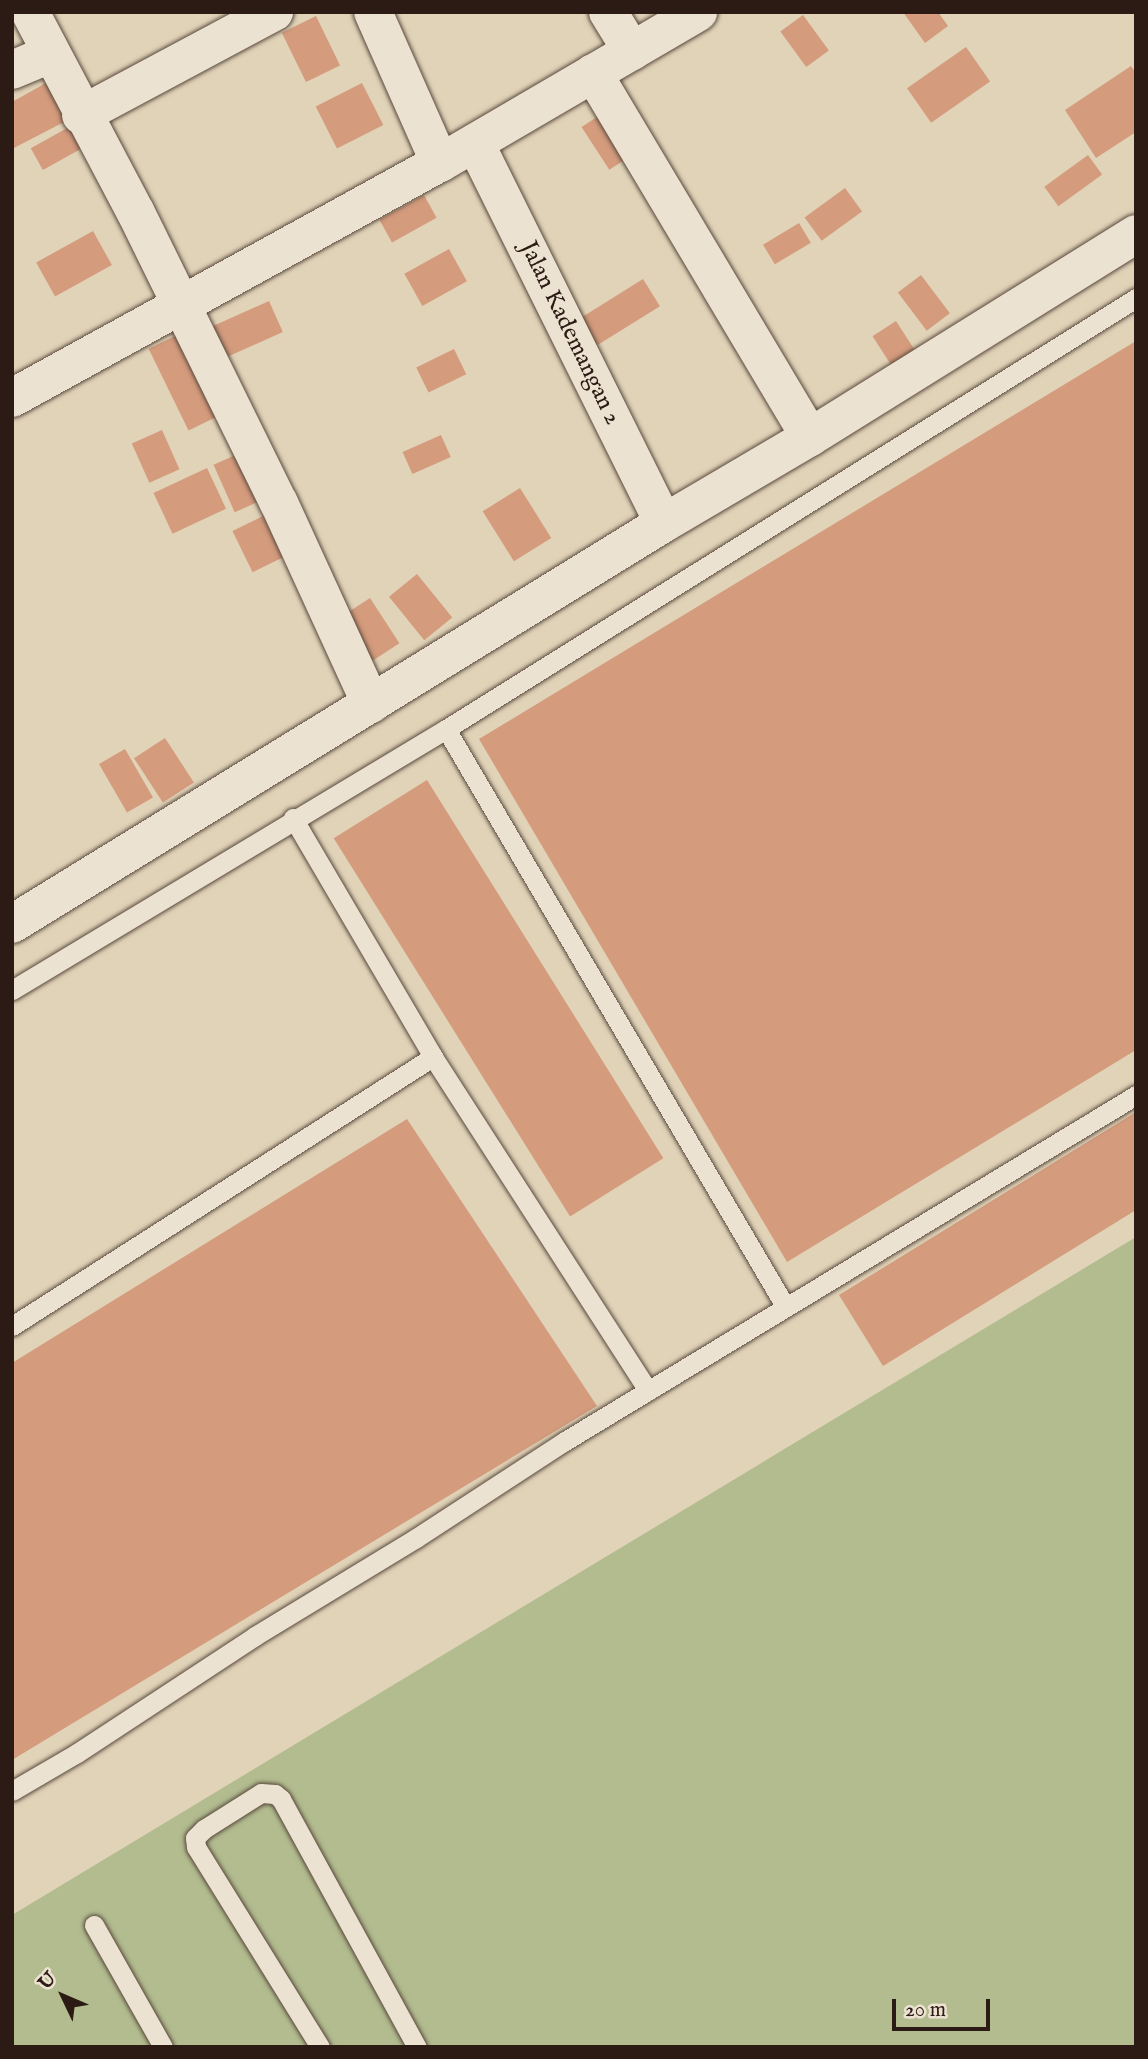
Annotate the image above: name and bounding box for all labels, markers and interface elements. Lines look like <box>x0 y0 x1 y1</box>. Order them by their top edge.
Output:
street label: Jalan Kademangan 2 <box>513 237 627 429</box>
north arrow <box>28 1961 98 2031</box>
text: U <box>34 1967 62 1996</box>
scale bar <box>896 1986 994 2030</box>
text: 20 m <box>905 1997 946 2024</box>

